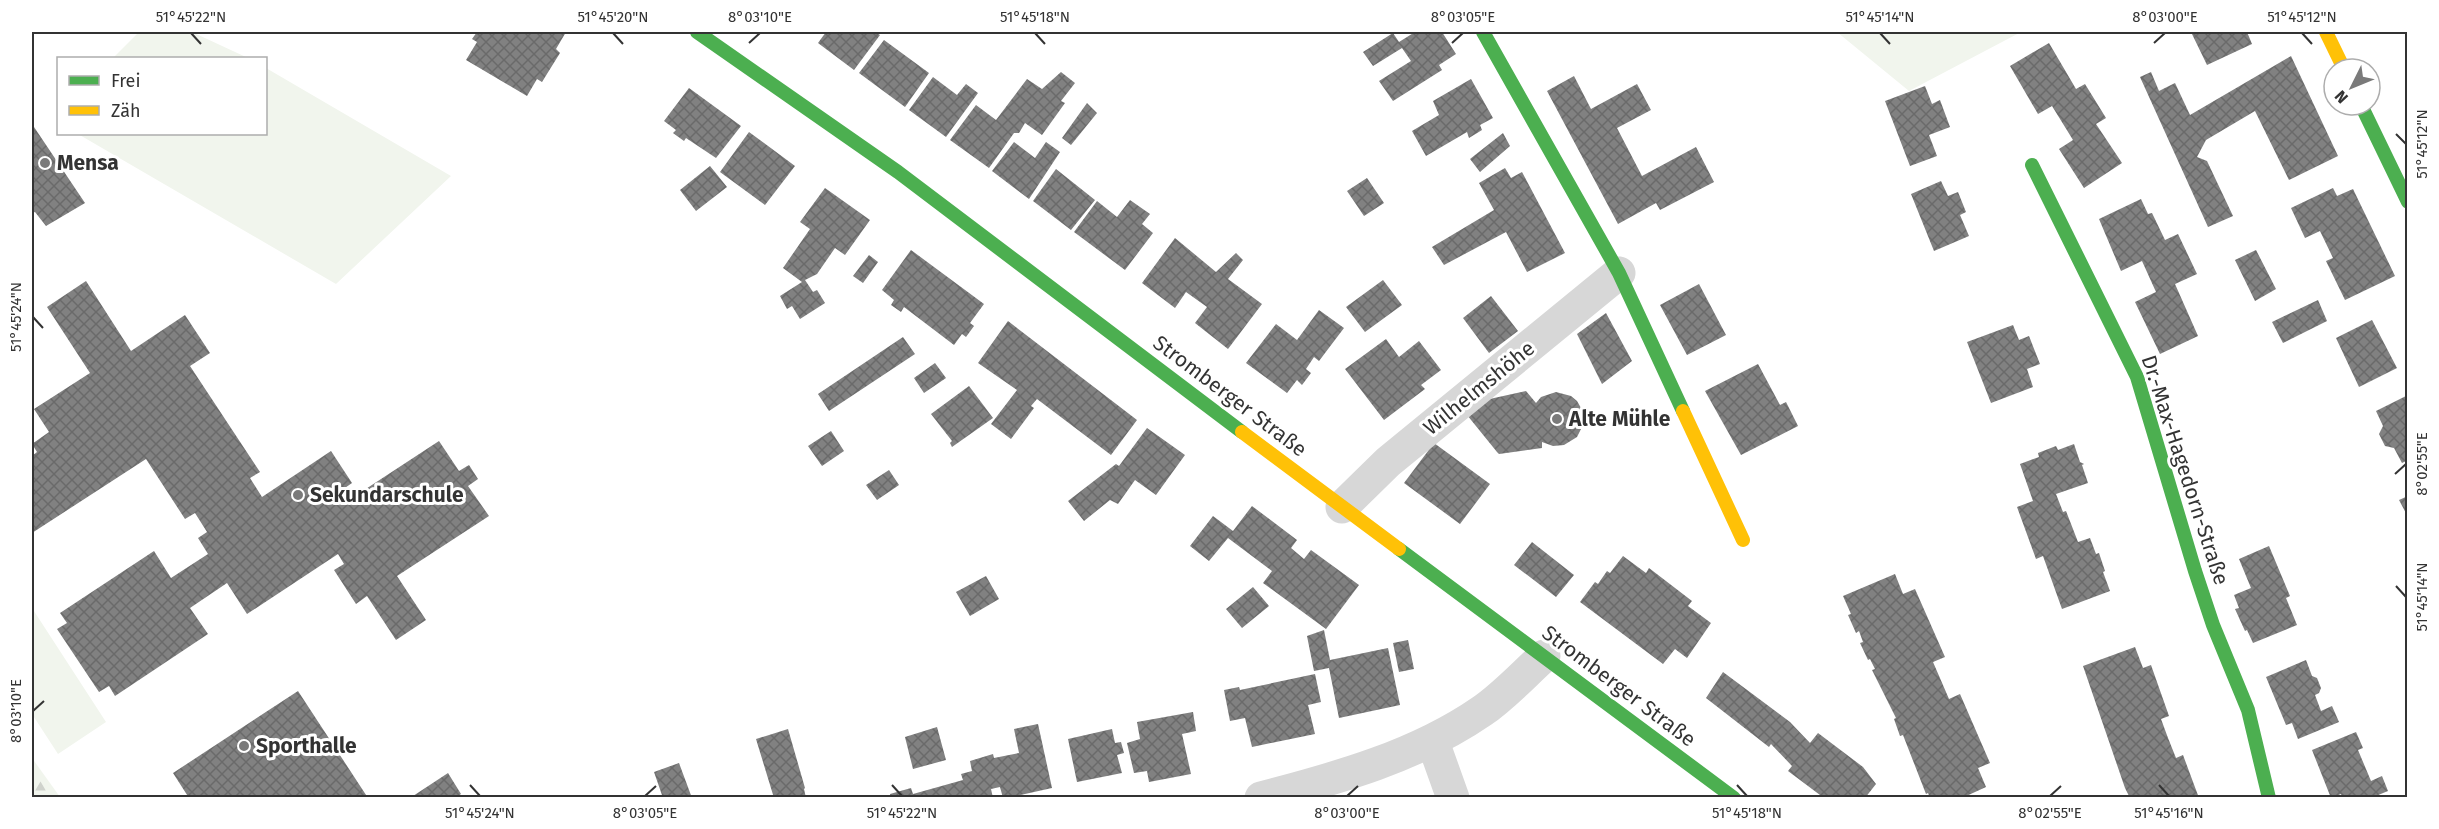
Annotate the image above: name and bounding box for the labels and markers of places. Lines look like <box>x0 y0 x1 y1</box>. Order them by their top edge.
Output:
place label: Mensa <box>57 150 119 176</box>
marker: Mensa <box>38 156 52 170</box>
place label: Alte Mühle <box>1568 406 1671 432</box>
marker: Alte Mühle <box>1550 412 1564 426</box>
place label: Sekundarschule <box>310 482 464 508</box>
marker: Sekundarschule <box>291 488 305 502</box>
place label: Sporthalle <box>256 733 357 759</box>
marker: Sporthalle <box>237 739 251 753</box>

